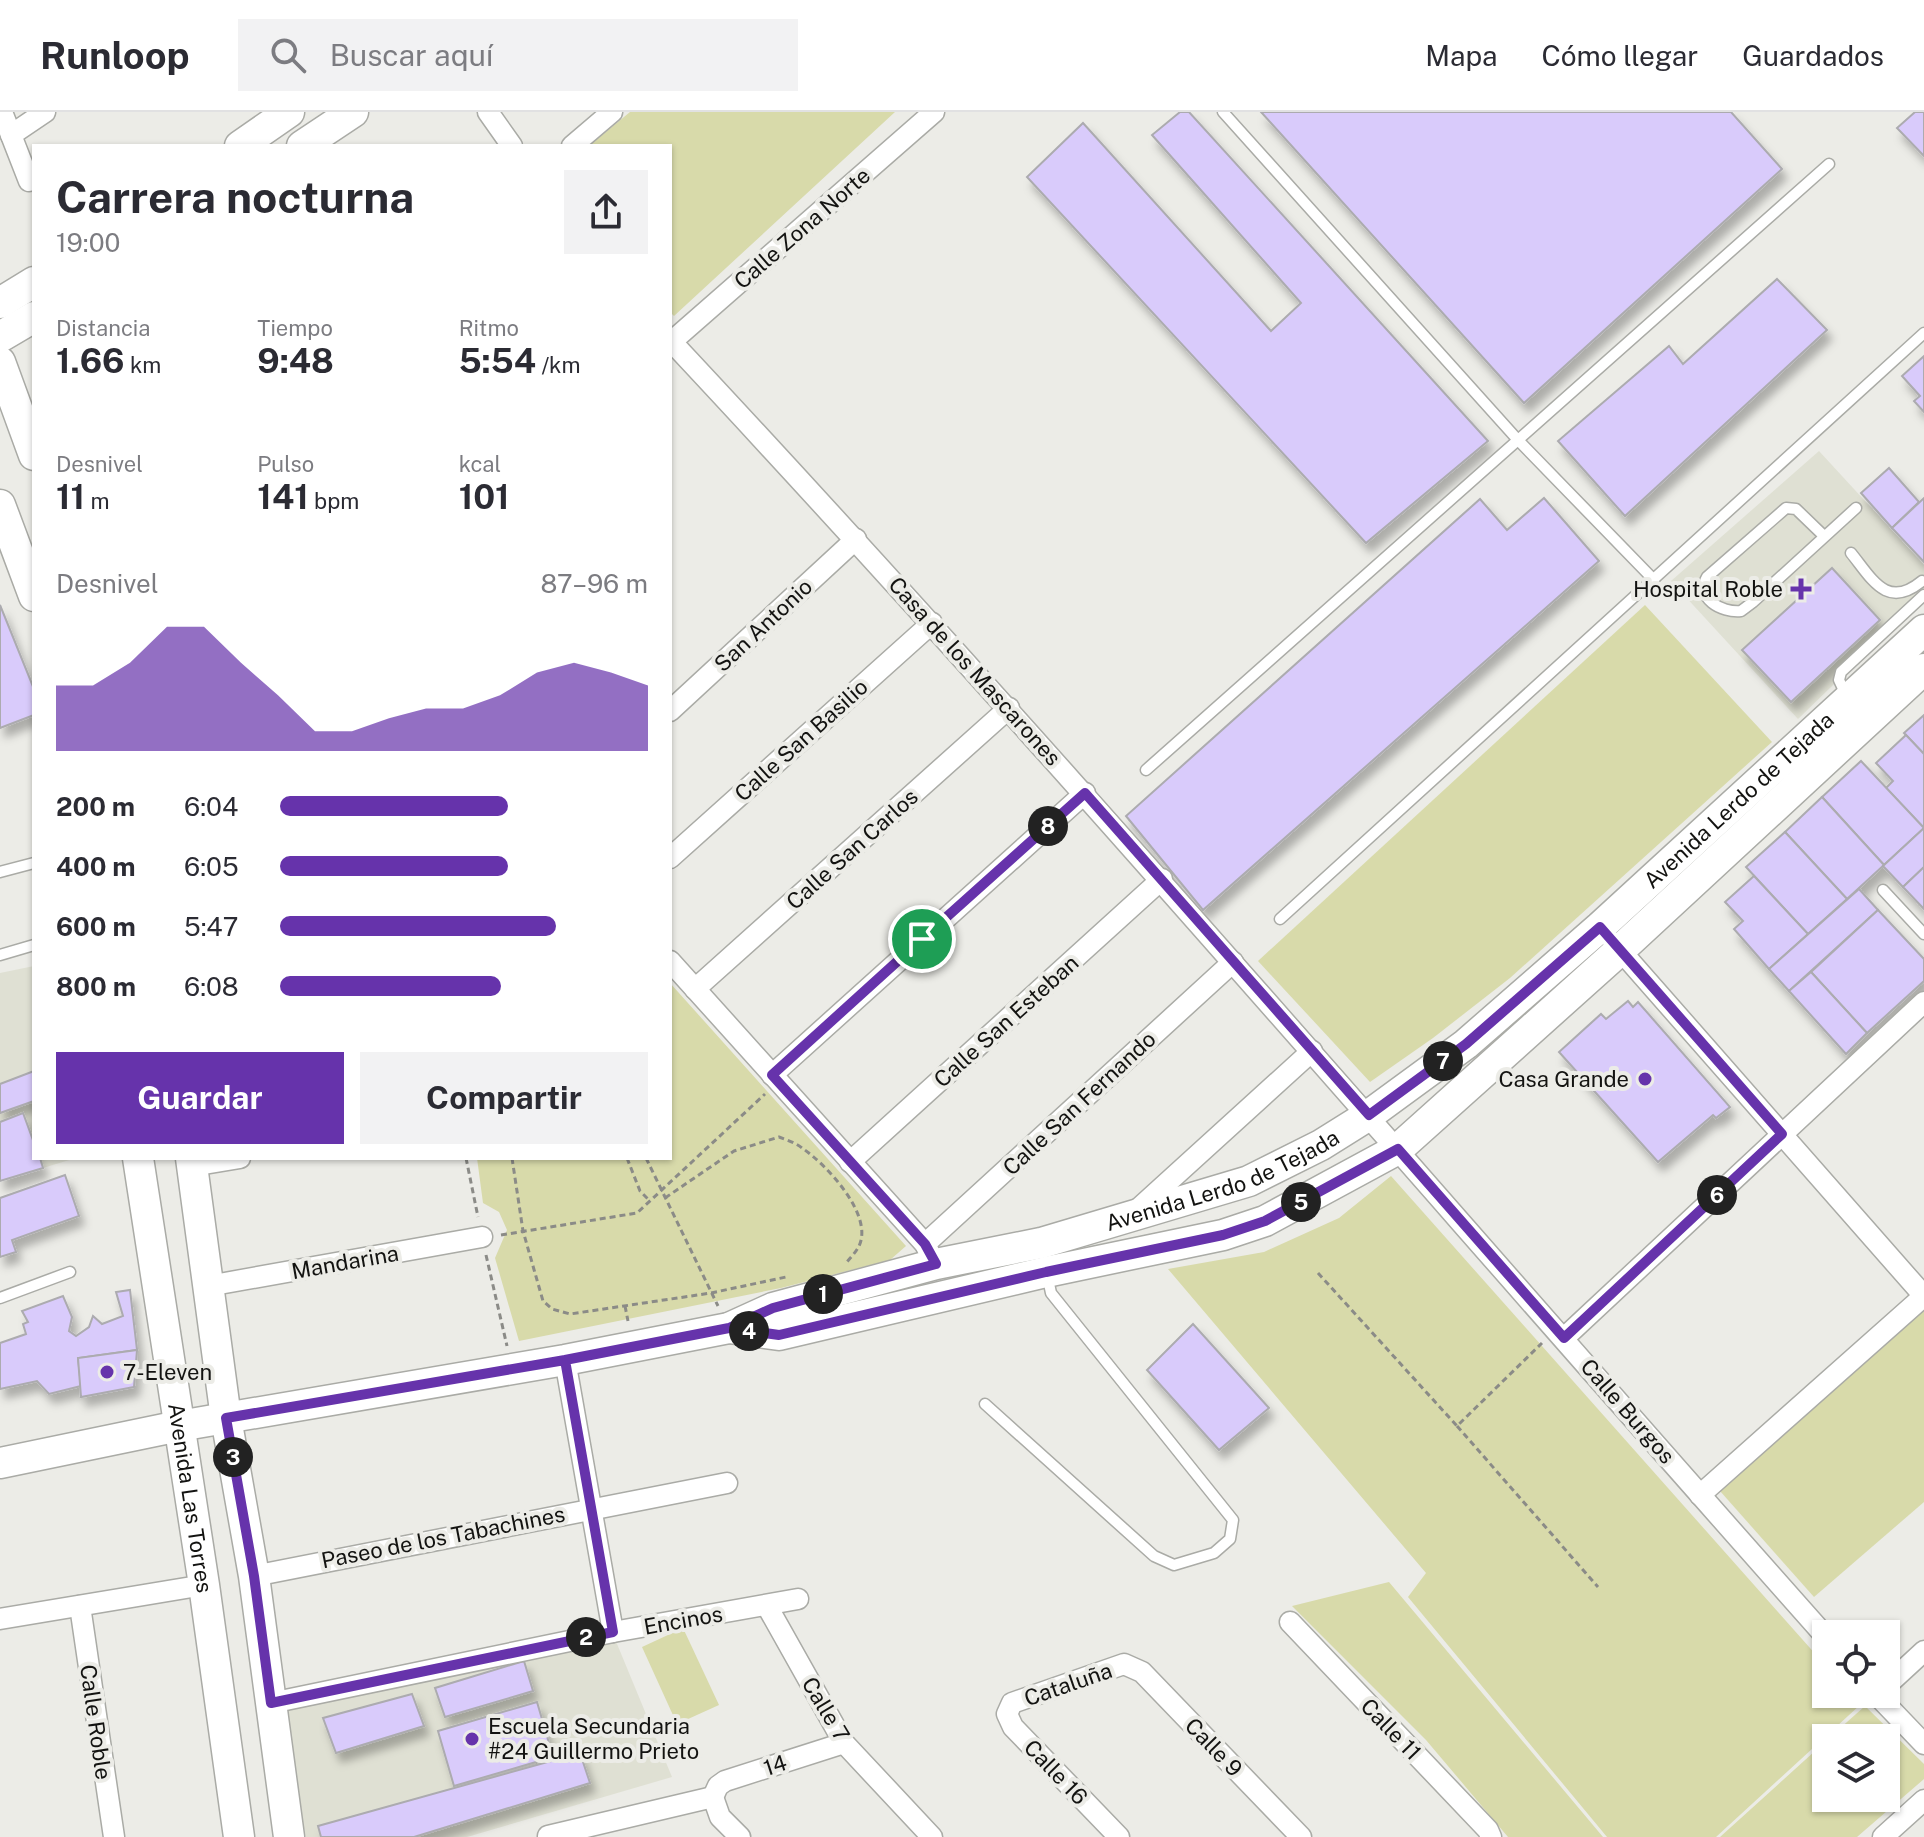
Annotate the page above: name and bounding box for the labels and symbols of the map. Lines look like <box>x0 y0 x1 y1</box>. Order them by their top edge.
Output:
street label: Calle Zona Norte <box>729 162 875 294</box>
street label: Casa de los Mascarones <box>883 571 1067 771</box>
street label: San Antonio <box>709 573 817 677</box>
place label: Hospital Roble <box>1633 576 1783 602</box>
marker: Hospital Roble <box>1790 578 1812 600</box>
street label: Calle San Basilio <box>729 673 873 807</box>
street label: Avenida Lerdo de Tejada <box>1638 707 1839 893</box>
street label: Calle San Carlos <box>781 783 923 915</box>
pin: 8 <box>1028 806 1068 846</box>
pin <box>888 905 956 973</box>
street label: Calle San Esteban <box>929 949 1083 1093</box>
street label: Calle San Fernando <box>997 1026 1161 1180</box>
pin: 7 <box>1423 1041 1463 1081</box>
place label: Casa Grande <box>1498 1066 1629 1092</box>
marker: Casa Grande <box>1636 1070 1654 1088</box>
street label: Avenida Lerdo de Tejada <box>1103 1124 1344 1236</box>
pin: 6 <box>1697 1175 1737 1215</box>
pin: 5 <box>1281 1182 1321 1222</box>
street label: Mandarina <box>289 1240 401 1284</box>
pin: 1 <box>803 1274 843 1314</box>
pin: 4 <box>729 1311 769 1351</box>
street label: Calle Burgos <box>1576 1353 1680 1469</box>
place label: 7-Eleven <box>123 1359 212 1385</box>
marker: 7-Eleven <box>98 1363 116 1381</box>
street label: Avenida Las Torres <box>163 1401 218 1595</box>
pin: 3 <box>213 1437 253 1477</box>
street label: Paseo de los Tabachines <box>319 1501 567 1573</box>
street label: Encinos <box>642 1600 724 1640</box>
pin: 2 <box>566 1617 606 1657</box>
street label: Cataluña <box>1021 1657 1115 1711</box>
street label: Calle Roble <box>75 1663 117 1781</box>
street label: Calle 7 <box>797 1672 855 1746</box>
street label: Calle 11 <box>1356 1693 1426 1765</box>
street label: Calle 9 <box>1180 1712 1248 1782</box>
place label: Escuela Secundaria #24 Guillermo Prieto <box>488 1713 699 1764</box>
marker: Escuela Secundaria #24 Guillermo Prieto <box>463 1730 481 1748</box>
street label: Calle 16 <box>1019 1734 1093 1810</box>
street label: 14 <box>760 1749 790 1781</box>

